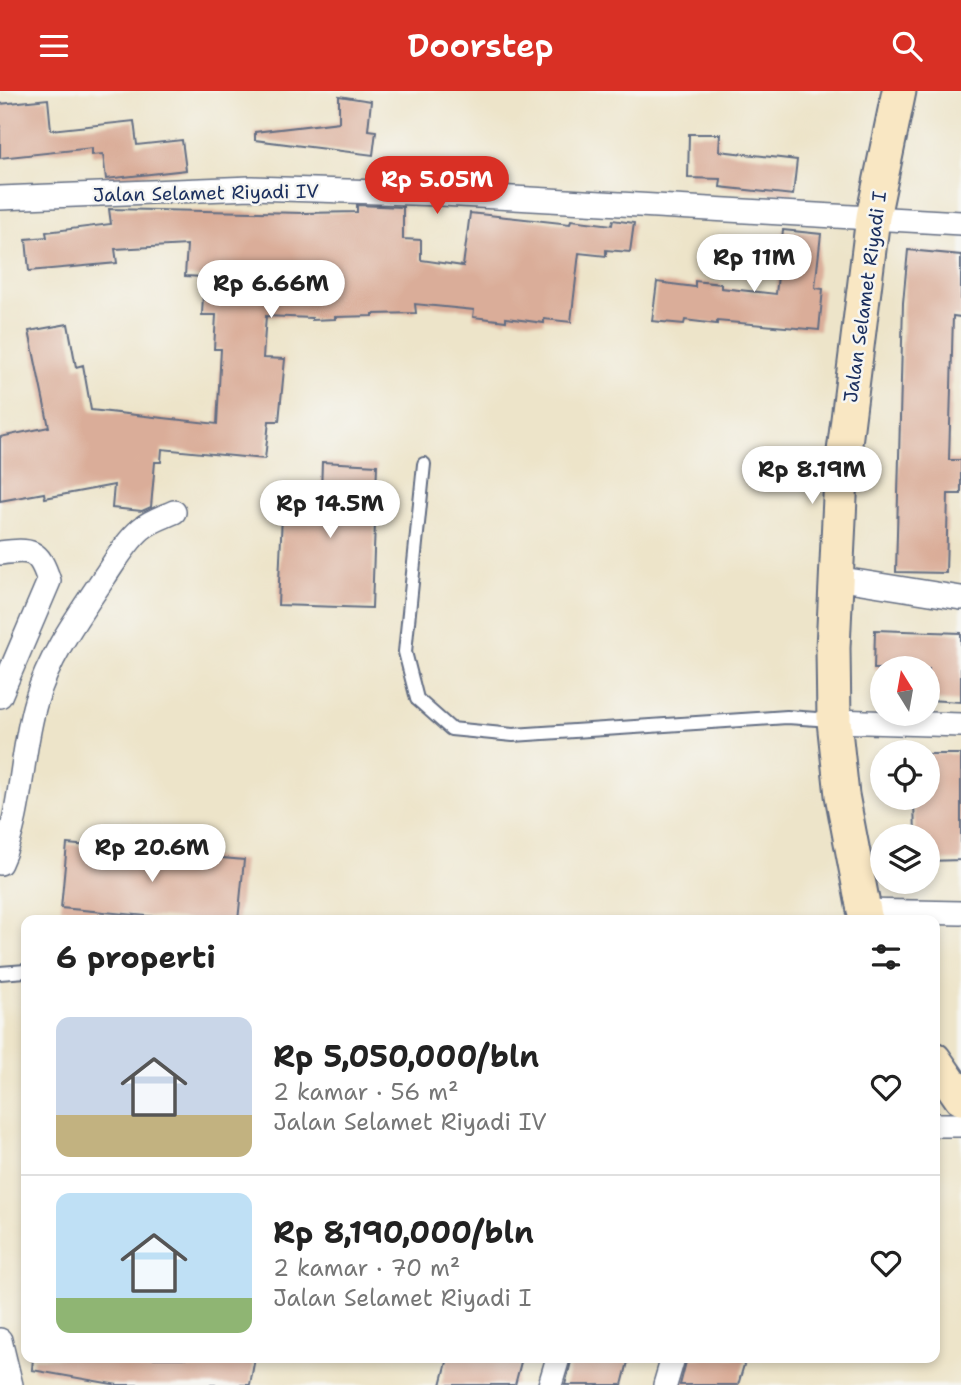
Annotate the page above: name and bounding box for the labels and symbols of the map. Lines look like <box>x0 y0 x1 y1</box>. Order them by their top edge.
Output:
pin: Rp 5.05M <box>365 157 509 216</box>
street label: Jalan Selamet Riyadi IV <box>93 179 319 207</box>
street label: Jalan Selamet Riyadi I <box>838 190 892 404</box>
pin: Rp 11M <box>697 235 811 294</box>
pin: Rp 6.66M <box>199 261 343 320</box>
pin: Rp 8.19M <box>740 447 884 506</box>
pin: Rp 14.5M <box>258 481 402 540</box>
north arrow <box>870 656 940 726</box>
pin: Rp 20.6M <box>80 825 224 884</box>

